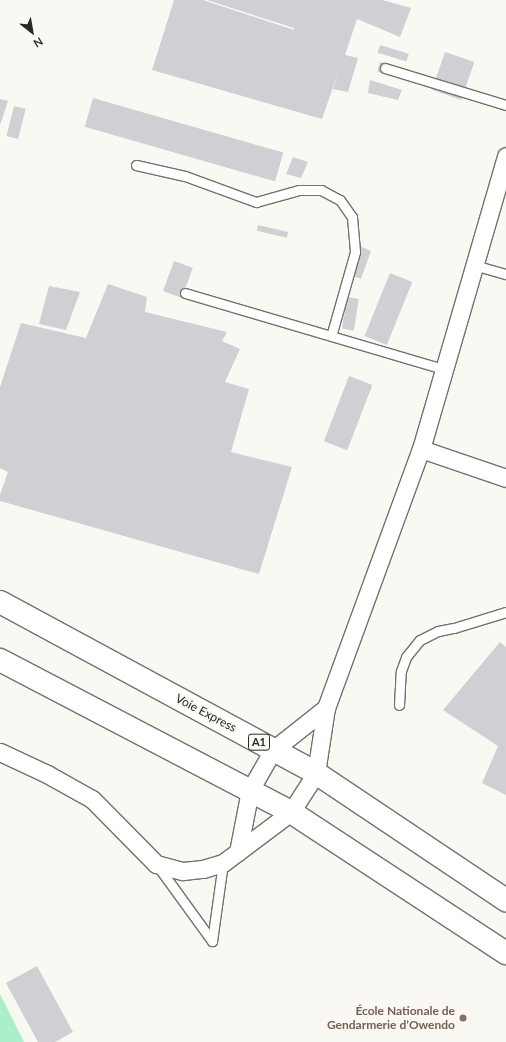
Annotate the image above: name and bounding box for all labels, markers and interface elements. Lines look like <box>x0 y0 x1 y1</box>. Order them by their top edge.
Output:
north arrow <box>12 12 52 52</box>
text: N <box>31 35 45 50</box>
street label: Voie Express <box>173 691 239 735</box>
road number: A1 <box>247 733 271 751</box>
place label: École Nationale de Gendarmerie d’Owendo <box>327 1004 455 1032</box>
marker: École Nationale de Gendarmerie d’Owendo <box>458 1013 468 1023</box>

